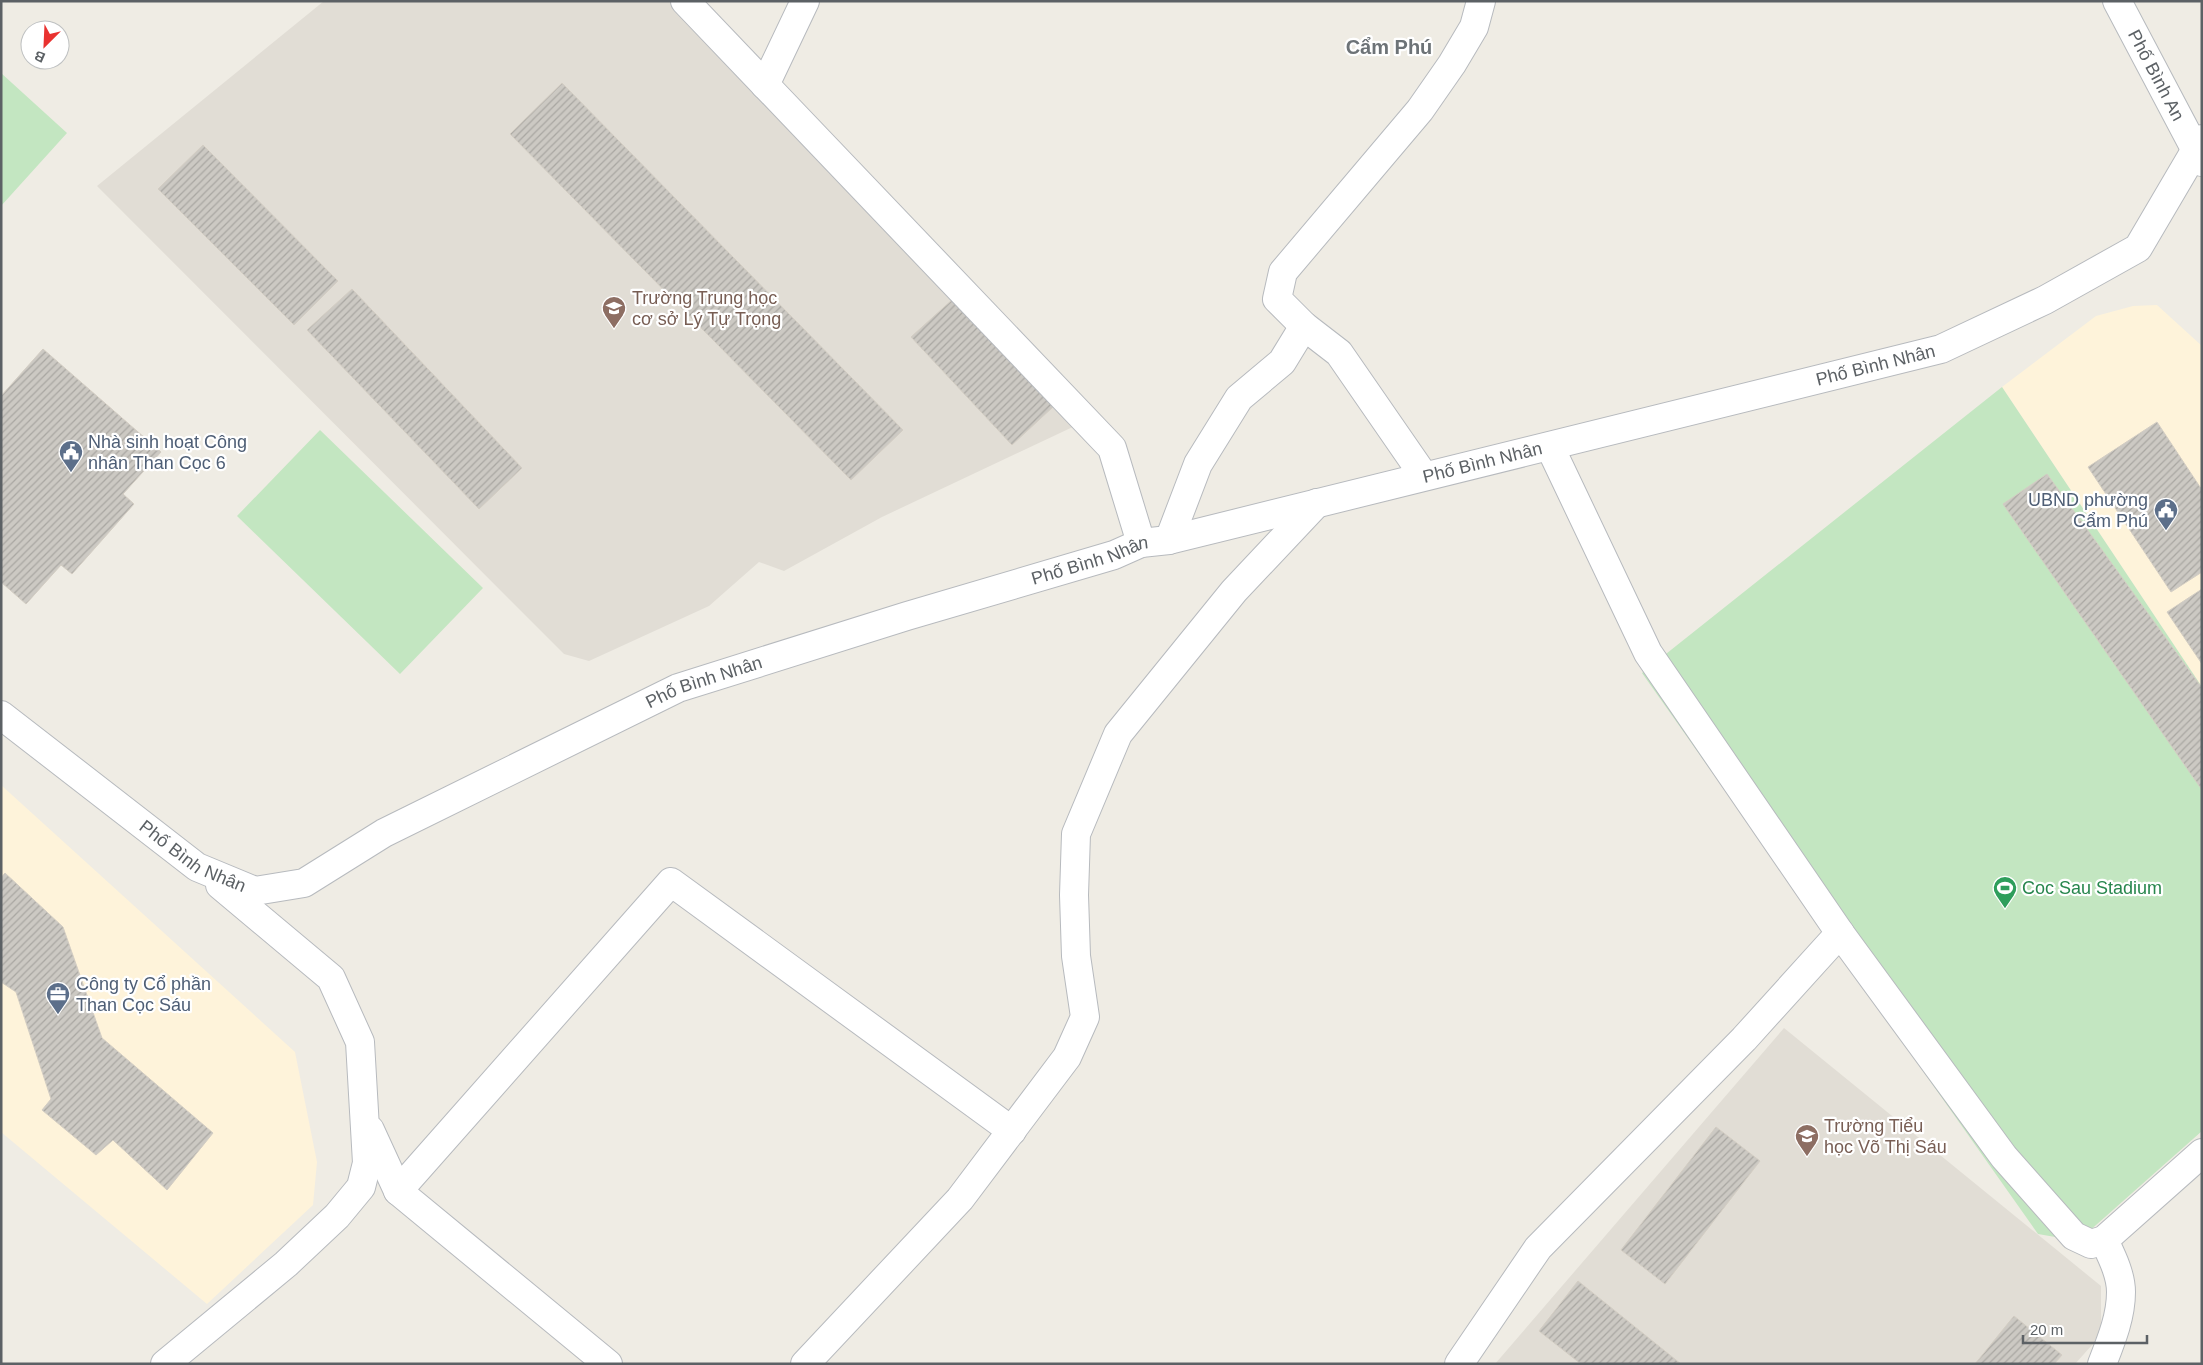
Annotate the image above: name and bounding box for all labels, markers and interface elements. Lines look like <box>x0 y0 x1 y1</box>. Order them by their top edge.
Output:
north arrow <box>20 20 70 70</box>
street label: Phố Bình An <box>2124 26 2188 124</box>
district label: Cẩm Phú <box>1346 36 1432 58</box>
text: B <box>32 48 48 66</box>
place label: Trường Trung học cơ sở Lý Tự Trọng <box>632 288 781 329</box>
school or university icon: Trường Trung học cơ sở Lý Tự Trọng <box>601 295 627 329</box>
street label: Phố Bình Nhân <box>1814 341 1937 390</box>
place label: Nhà sinh hoạt Công nhân Than Cọc 6 <box>88 432 247 473</box>
street label: Phố Bình Nhân <box>1421 438 1544 487</box>
public building icon: Nhà sinh hoạt Công nhân Than Cọc 6 <box>58 439 84 473</box>
place label: UBND phường Cẩm Phú <box>2028 490 2148 531</box>
public building icon: UBND phường Cẩm Phú <box>2153 497 2179 531</box>
street label: Phố Bình Nhân <box>1029 532 1149 589</box>
street label: Phố Bình Nhân <box>642 652 764 712</box>
street label: Phố Bình Nhân <box>135 816 249 896</box>
sports icon: Coc Sau Stadium <box>1992 875 2018 909</box>
place label: Coc Sau Stadium <box>2022 878 2162 898</box>
place label: Công ty Cổ phần Than Cọc Sáu <box>76 974 211 1015</box>
office icon: Công ty Cổ phần Than Cọc Sáu <box>45 981 71 1015</box>
place label: Trường Tiểu học Võ Thị Sáu <box>1824 1116 1947 1157</box>
school or university icon: Trường Tiểu học Võ Thị Sáu <box>1794 1123 1820 1157</box>
scale bar <box>2023 1312 2147 1344</box>
text: 20 m <box>2030 1321 2063 1338</box>

